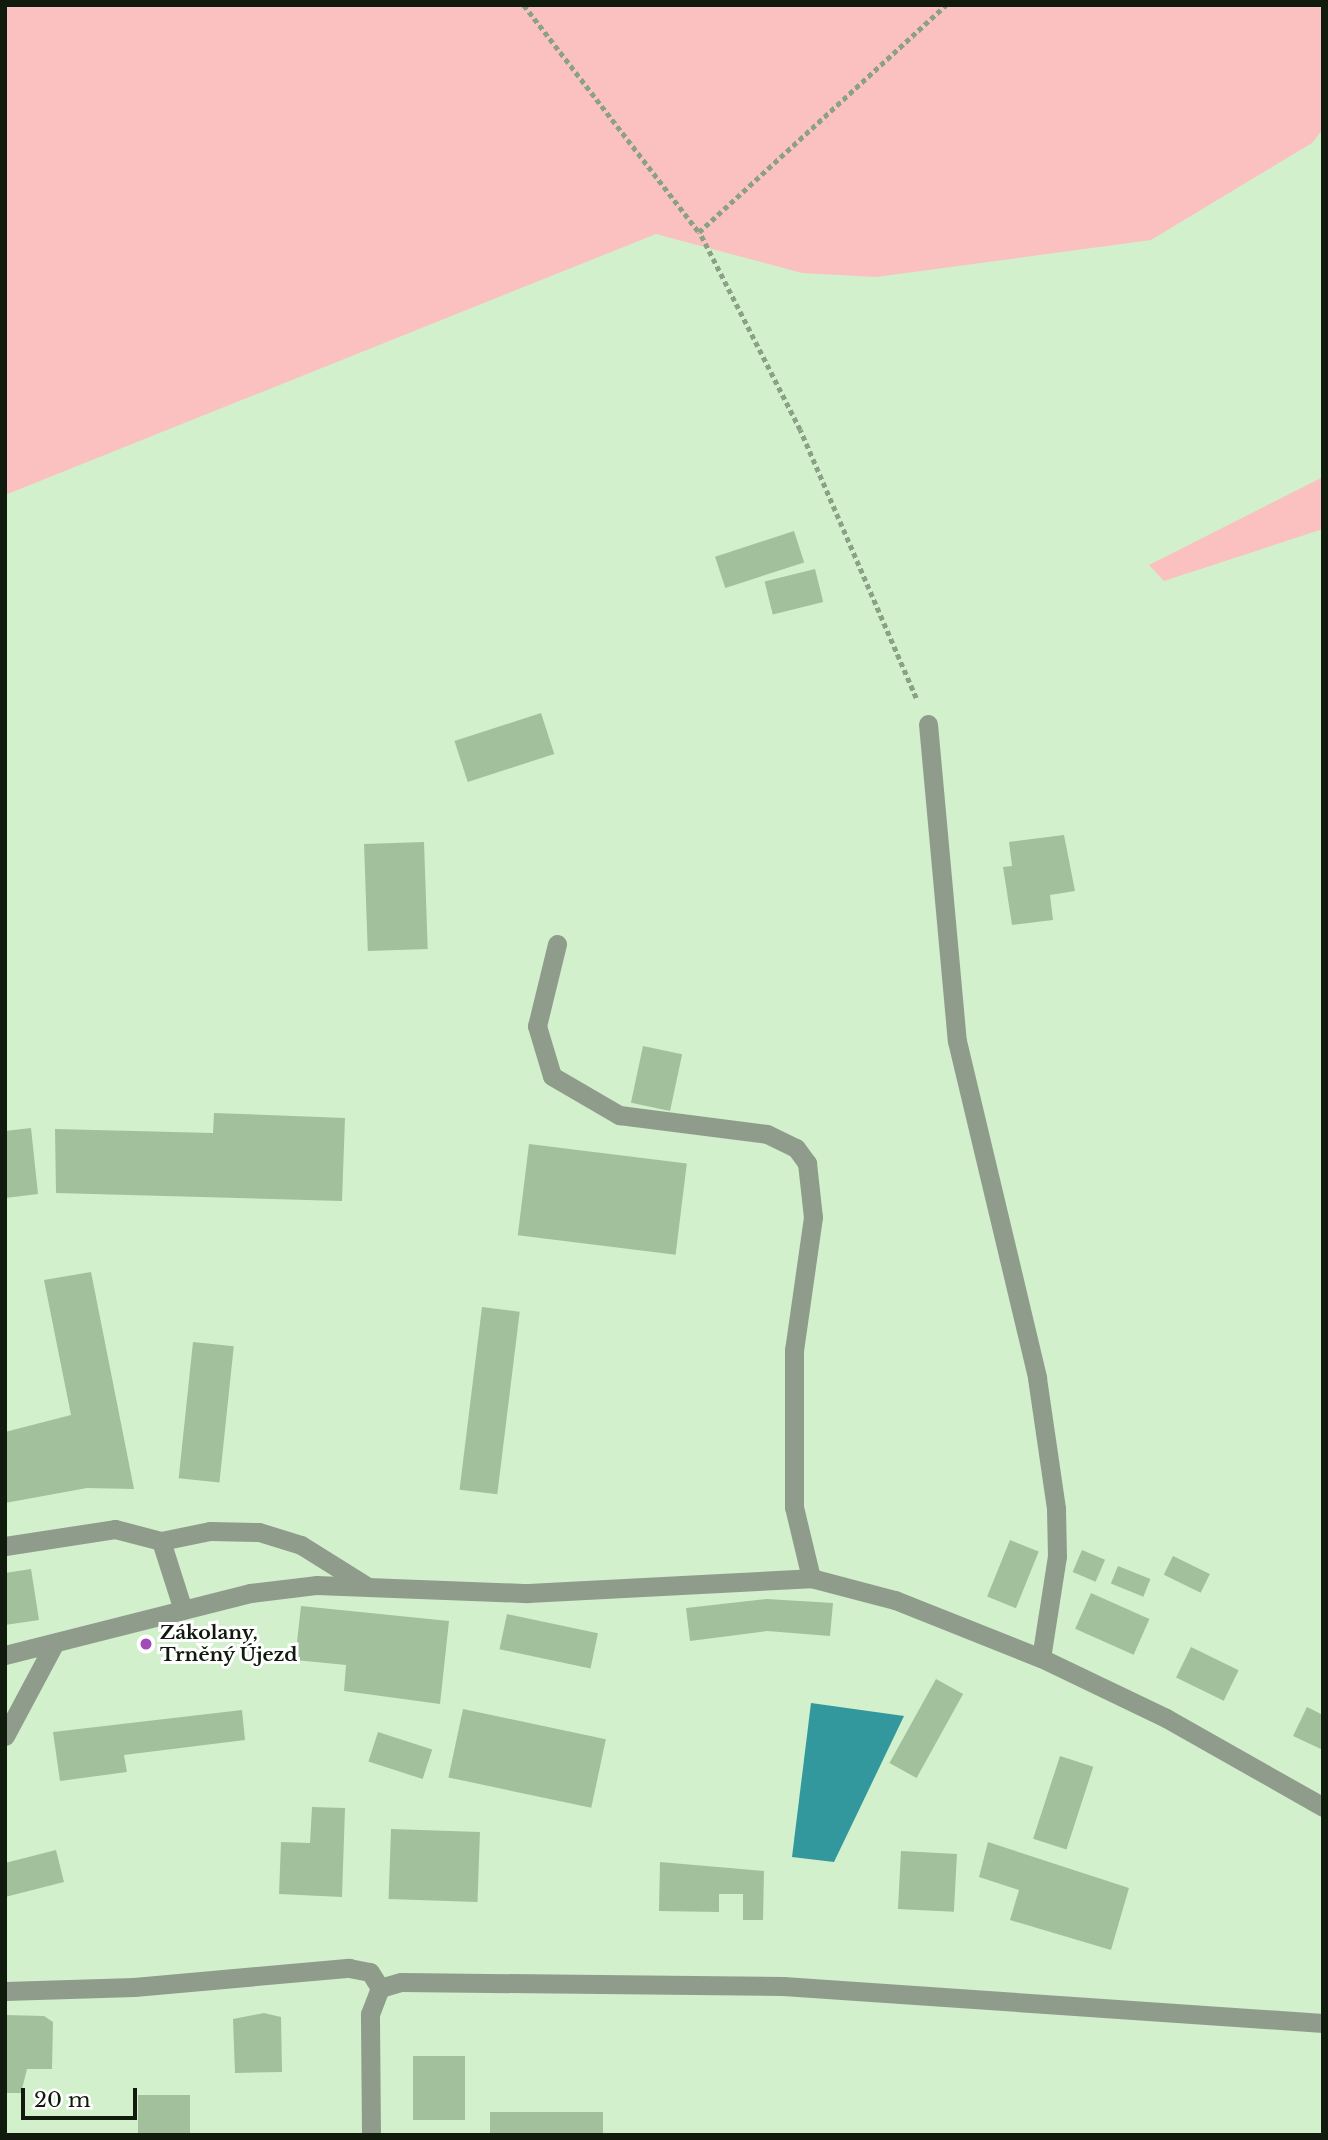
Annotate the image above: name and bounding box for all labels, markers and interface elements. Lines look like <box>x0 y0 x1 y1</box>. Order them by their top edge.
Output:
place label: Zákolany, Trněný Újezd <box>160 1622 298 1666</box>
marker: Zákolany, Trněný Újezd <box>138 1636 154 1652</box>
scale bar <box>24 2074 140 2118</box>
text: 20 m <box>34 2087 91 2113</box>

